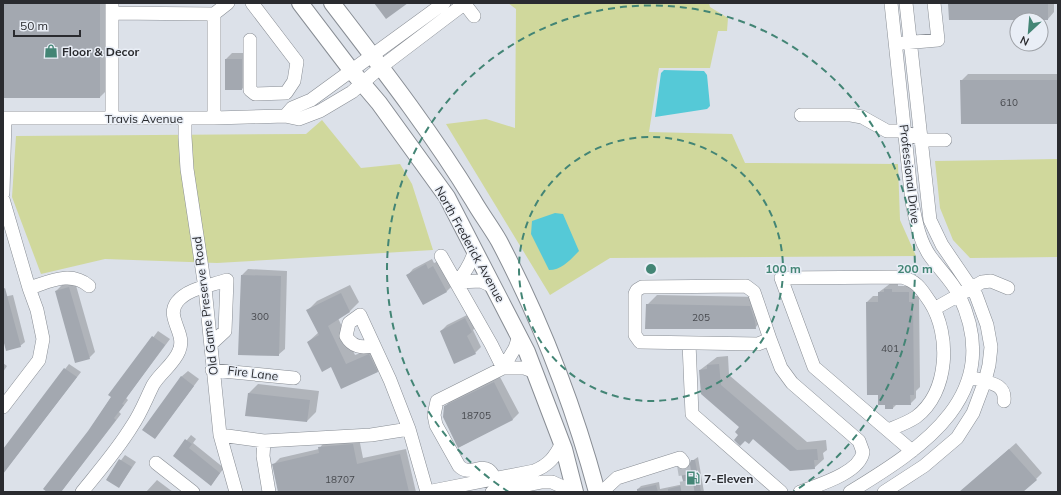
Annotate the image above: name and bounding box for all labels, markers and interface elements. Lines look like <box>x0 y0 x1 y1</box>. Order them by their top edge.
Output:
scale bar <box>14 12 80 38</box>
north arrow <box>1009 12 1049 52</box>
text: 50 m <box>20 18 48 33</box>
text: N <box>1018 33 1031 49</box>
shop icon: Floor & Decor <box>43 43 59 59</box>
place label: Floor & Decor <box>62 44 140 59</box>
house number: 610 <box>1000 96 1018 109</box>
street label: Travis Avenue <box>105 111 183 126</box>
street label: Professional Drive <box>896 123 924 225</box>
street label: North Frederick Avenue <box>432 183 508 305</box>
street label: Old Game Preserve Road <box>189 236 221 376</box>
text: 100 m <box>765 261 801 276</box>
text: 200 m <box>897 261 933 276</box>
centre of rings <box>644 262 658 276</box>
house number: 300 <box>251 310 269 323</box>
house number: 205 <box>692 311 710 324</box>
house number: 401 <box>881 342 899 355</box>
street label: Fire Lane <box>227 362 279 384</box>
house number: 18705 <box>461 409 491 422</box>
fuel station icon: 7-Eleven <box>685 470 701 486</box>
place label: 7-Eleven <box>704 471 753 486</box>
house number: 18707 <box>325 473 355 486</box>

